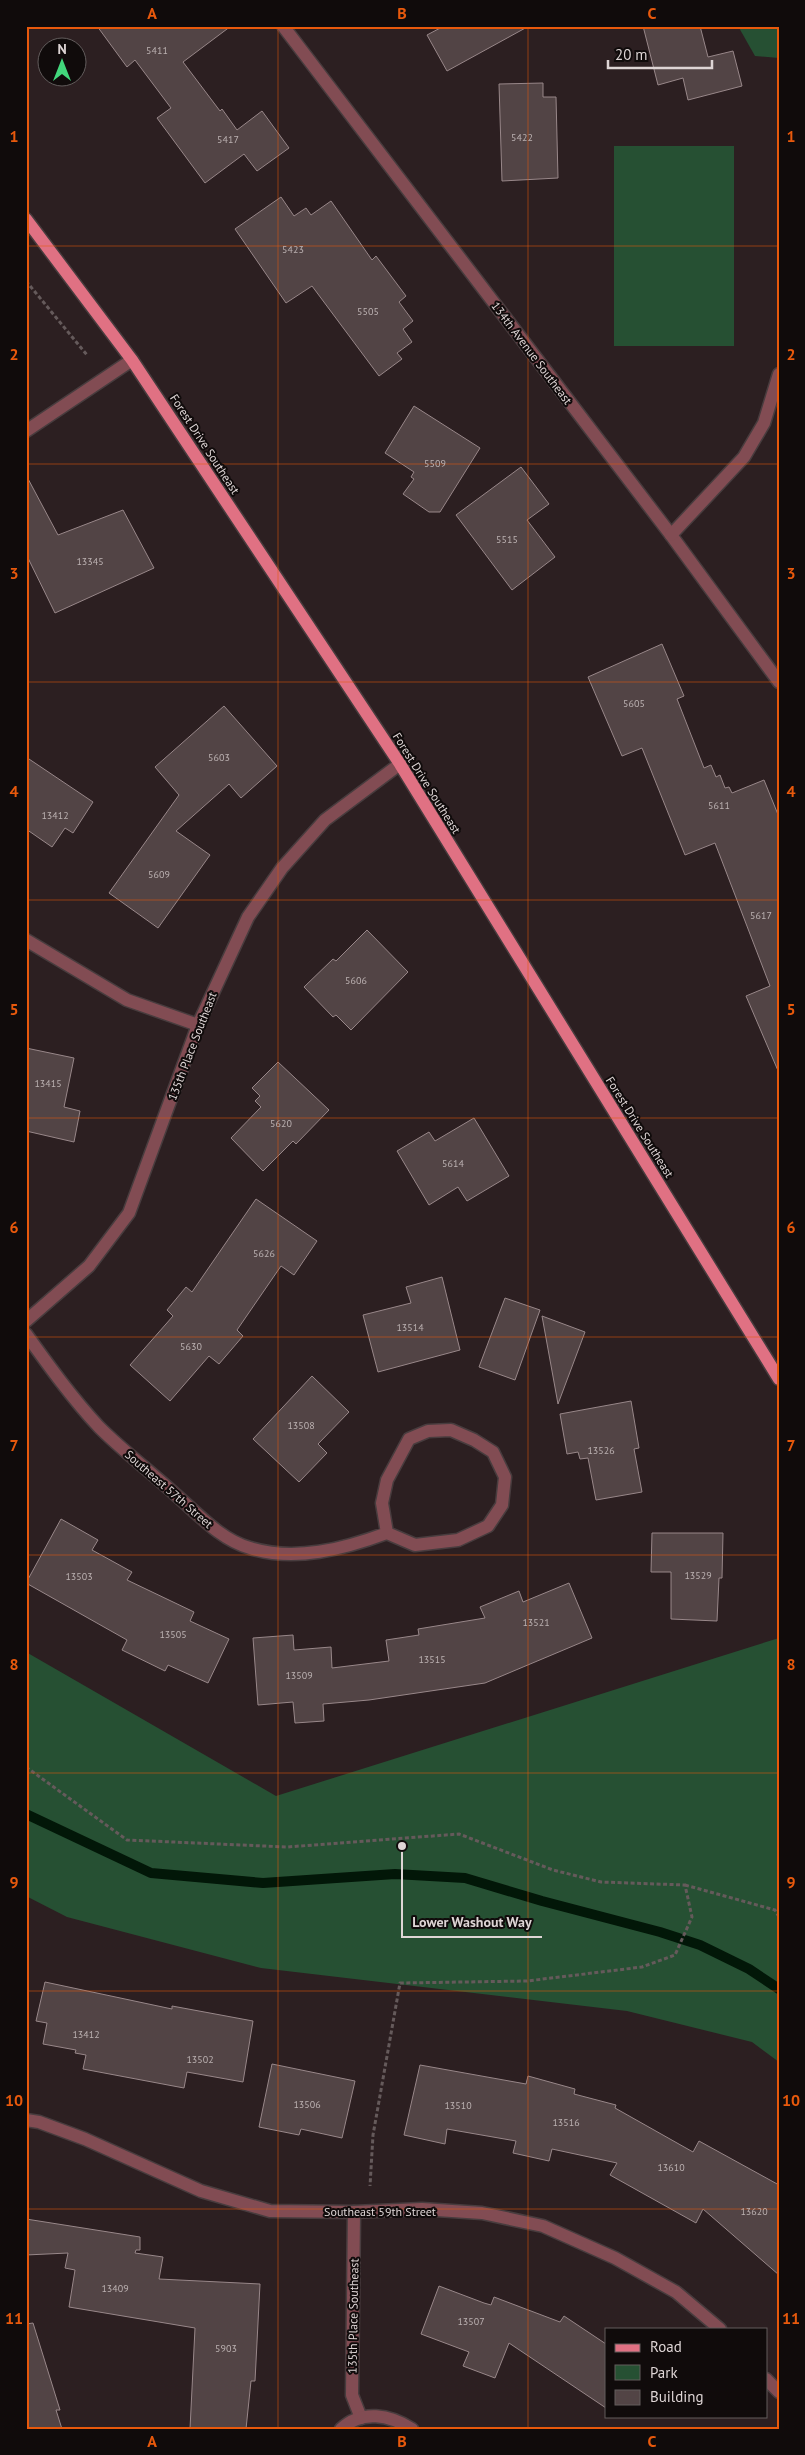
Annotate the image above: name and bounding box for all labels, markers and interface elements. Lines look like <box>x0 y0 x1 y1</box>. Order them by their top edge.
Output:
text: A <box>147 3 157 23</box>
text: B <box>397 3 407 23</box>
text: C <box>648 3 657 23</box>
north arrow <box>38 38 88 88</box>
scale bar <box>608 38 711 70</box>
text: N <box>57 40 67 58</box>
house number: 5411 <box>146 44 168 57</box>
text: 20 m <box>615 45 648 64</box>
text: 1 <box>9 126 19 146</box>
text: 1 <box>786 126 796 146</box>
house number: 5422 <box>511 131 533 144</box>
house number: 5417 <box>217 133 239 146</box>
house number: 5423 <box>282 243 304 256</box>
street label: 134th Avenue Southeast <box>488 299 576 407</box>
house number: 5505 <box>357 305 379 318</box>
text: 2 <box>9 344 19 364</box>
text: 2 <box>786 344 796 364</box>
street label: Forest Drive Southeast <box>167 391 243 497</box>
house number: 5509 <box>424 457 446 470</box>
house number: 5515 <box>496 533 518 546</box>
house number: 13345 <box>76 555 104 568</box>
text: 3 <box>9 563 19 583</box>
text: 3 <box>786 563 796 583</box>
house number: 5605 <box>623 697 645 710</box>
street label: Forest Drive Southeast <box>390 730 464 836</box>
house number: 5603 <box>208 751 230 764</box>
text: 4 <box>9 781 19 801</box>
text: 4 <box>786 781 796 801</box>
house number: 5611 <box>708 799 730 812</box>
house number: 13412 <box>41 809 69 822</box>
house number: 5609 <box>148 868 170 881</box>
house number: 5617 <box>750 909 772 922</box>
house number: 5606 <box>345 974 367 987</box>
street label: 135th Place Southeast <box>164 990 220 1102</box>
text: 5 <box>9 999 19 1019</box>
text: 5 <box>786 999 796 1019</box>
street label: Forest Drive Southeast <box>603 1074 677 1180</box>
house number: 13415 <box>34 1077 62 1090</box>
house number: 5620 <box>270 1117 292 1130</box>
house number: 5614 <box>442 1157 464 1170</box>
text: 6 <box>9 1217 19 1237</box>
text: 6 <box>786 1217 796 1237</box>
house number: 5626 <box>253 1247 275 1260</box>
house number: 13514 <box>396 1321 424 1334</box>
house number: 5630 <box>180 1340 202 1353</box>
house number: 13508 <box>287 1419 315 1432</box>
text: 7 <box>9 1435 19 1455</box>
text: 7 <box>786 1435 796 1455</box>
house number: 13526 <box>587 1444 615 1457</box>
street label: Southeast 57th Street <box>122 1447 216 1531</box>
house number: 13529 <box>684 1569 712 1582</box>
house number: 13503 <box>65 1570 93 1583</box>
house number: 13521 <box>522 1616 550 1629</box>
house number: 13505 <box>159 1628 187 1641</box>
house number: 13515 <box>418 1653 446 1666</box>
text: 8 <box>9 1654 19 1674</box>
text: 8 <box>786 1654 796 1674</box>
house number: 13509 <box>285 1669 313 1682</box>
text: 9 <box>9 1872 19 1892</box>
text: 9 <box>786 1872 796 1892</box>
callout: Lower Washout Way <box>402 1908 542 1937</box>
text: Lower Washout Way <box>412 1913 532 1931</box>
house number: 13412 <box>72 2028 100 2041</box>
house number: 13502 <box>186 2053 214 2066</box>
text: 10 <box>5 2090 23 2110</box>
text: 10 <box>782 2090 800 2110</box>
house number: 13506 <box>293 2098 321 2111</box>
house number: 13510 <box>444 2099 472 2112</box>
house number: 13516 <box>552 2116 580 2129</box>
house number: 13610 <box>657 2161 685 2174</box>
street label: Southeast 59th Street <box>324 2204 436 2219</box>
house number: 13620 <box>740 2205 768 2218</box>
street label: 135th Place Southeast <box>344 2258 362 2374</box>
house number: 13409 <box>101 2282 129 2295</box>
text: 11 <box>5 2308 23 2328</box>
text: 11 <box>782 2308 800 2328</box>
house number: 13507 <box>457 2315 485 2328</box>
legend <box>605 2328 768 2418</box>
text: Road <box>650 2337 682 2356</box>
house number: 5903 <box>215 2342 237 2355</box>
text: Park <box>650 2363 678 2382</box>
text: Building <box>650 2387 704 2406</box>
text: A <box>147 2431 157 2451</box>
text: B <box>397 2431 407 2451</box>
text: C <box>648 2431 657 2451</box>

